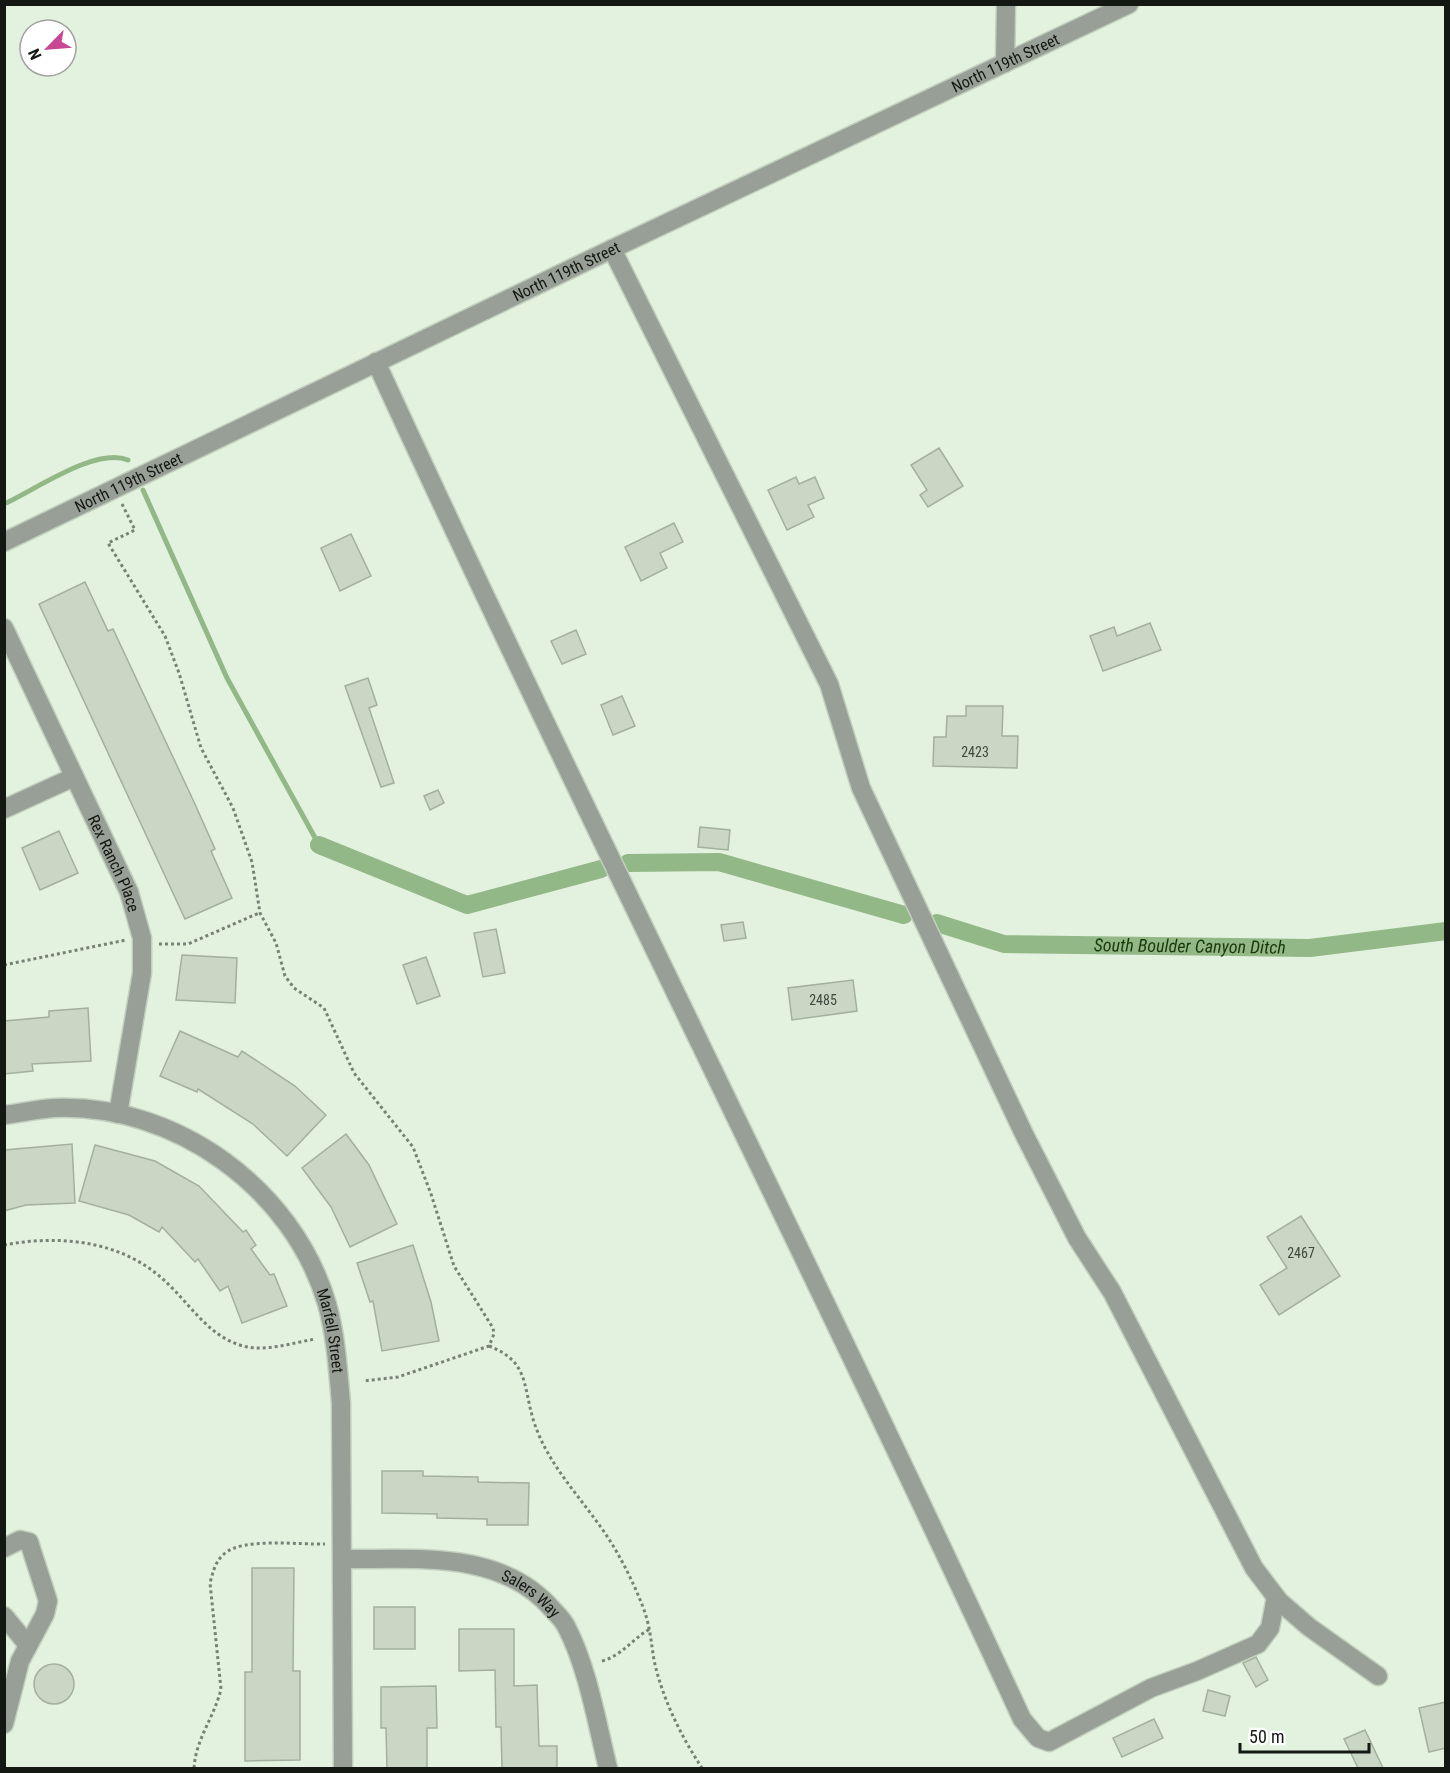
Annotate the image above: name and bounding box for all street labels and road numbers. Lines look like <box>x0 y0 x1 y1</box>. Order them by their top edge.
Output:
street label: North 119th Street <box>949 29 1062 97</box>
street label: North 119th Street <box>510 238 623 305</box>
street label: North 119th Street <box>72 449 185 516</box>
street label: Rex Ranch Place <box>84 812 143 914</box>
street label: Marfell Street <box>313 1286 347 1374</box>
street label: Salers Way <box>499 1566 564 1622</box>

